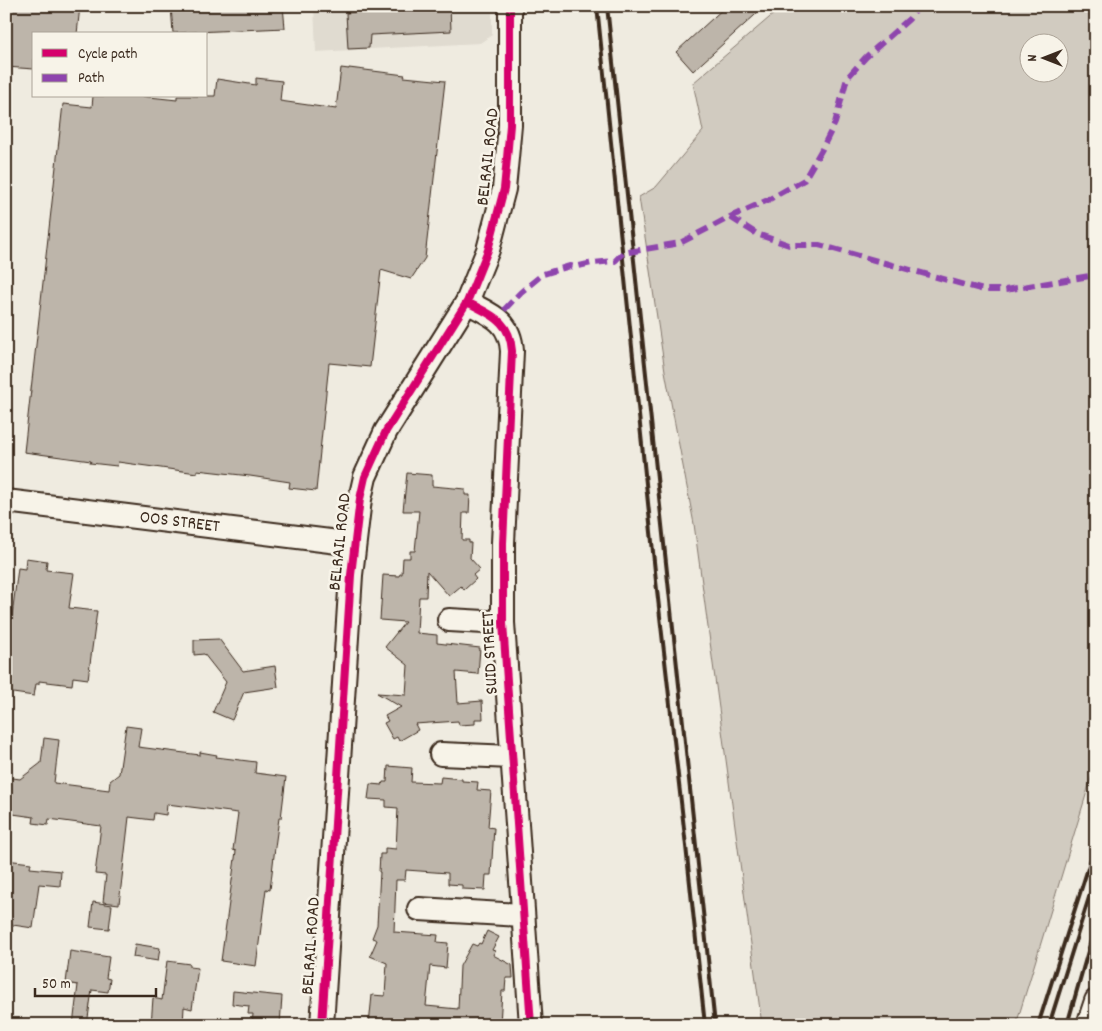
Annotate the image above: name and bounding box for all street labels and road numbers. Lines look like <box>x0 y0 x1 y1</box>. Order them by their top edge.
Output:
street label: BELRAIL ROAD <box>471 107 507 207</box>
street label: BELRAIL ROAD <box>323 492 359 592</box>
street label: OOS STREET <box>138 505 221 540</box>
street label: SUID STREET <box>476 611 506 695</box>
street label: BELRAIL ROAD <box>296 896 328 996</box>

